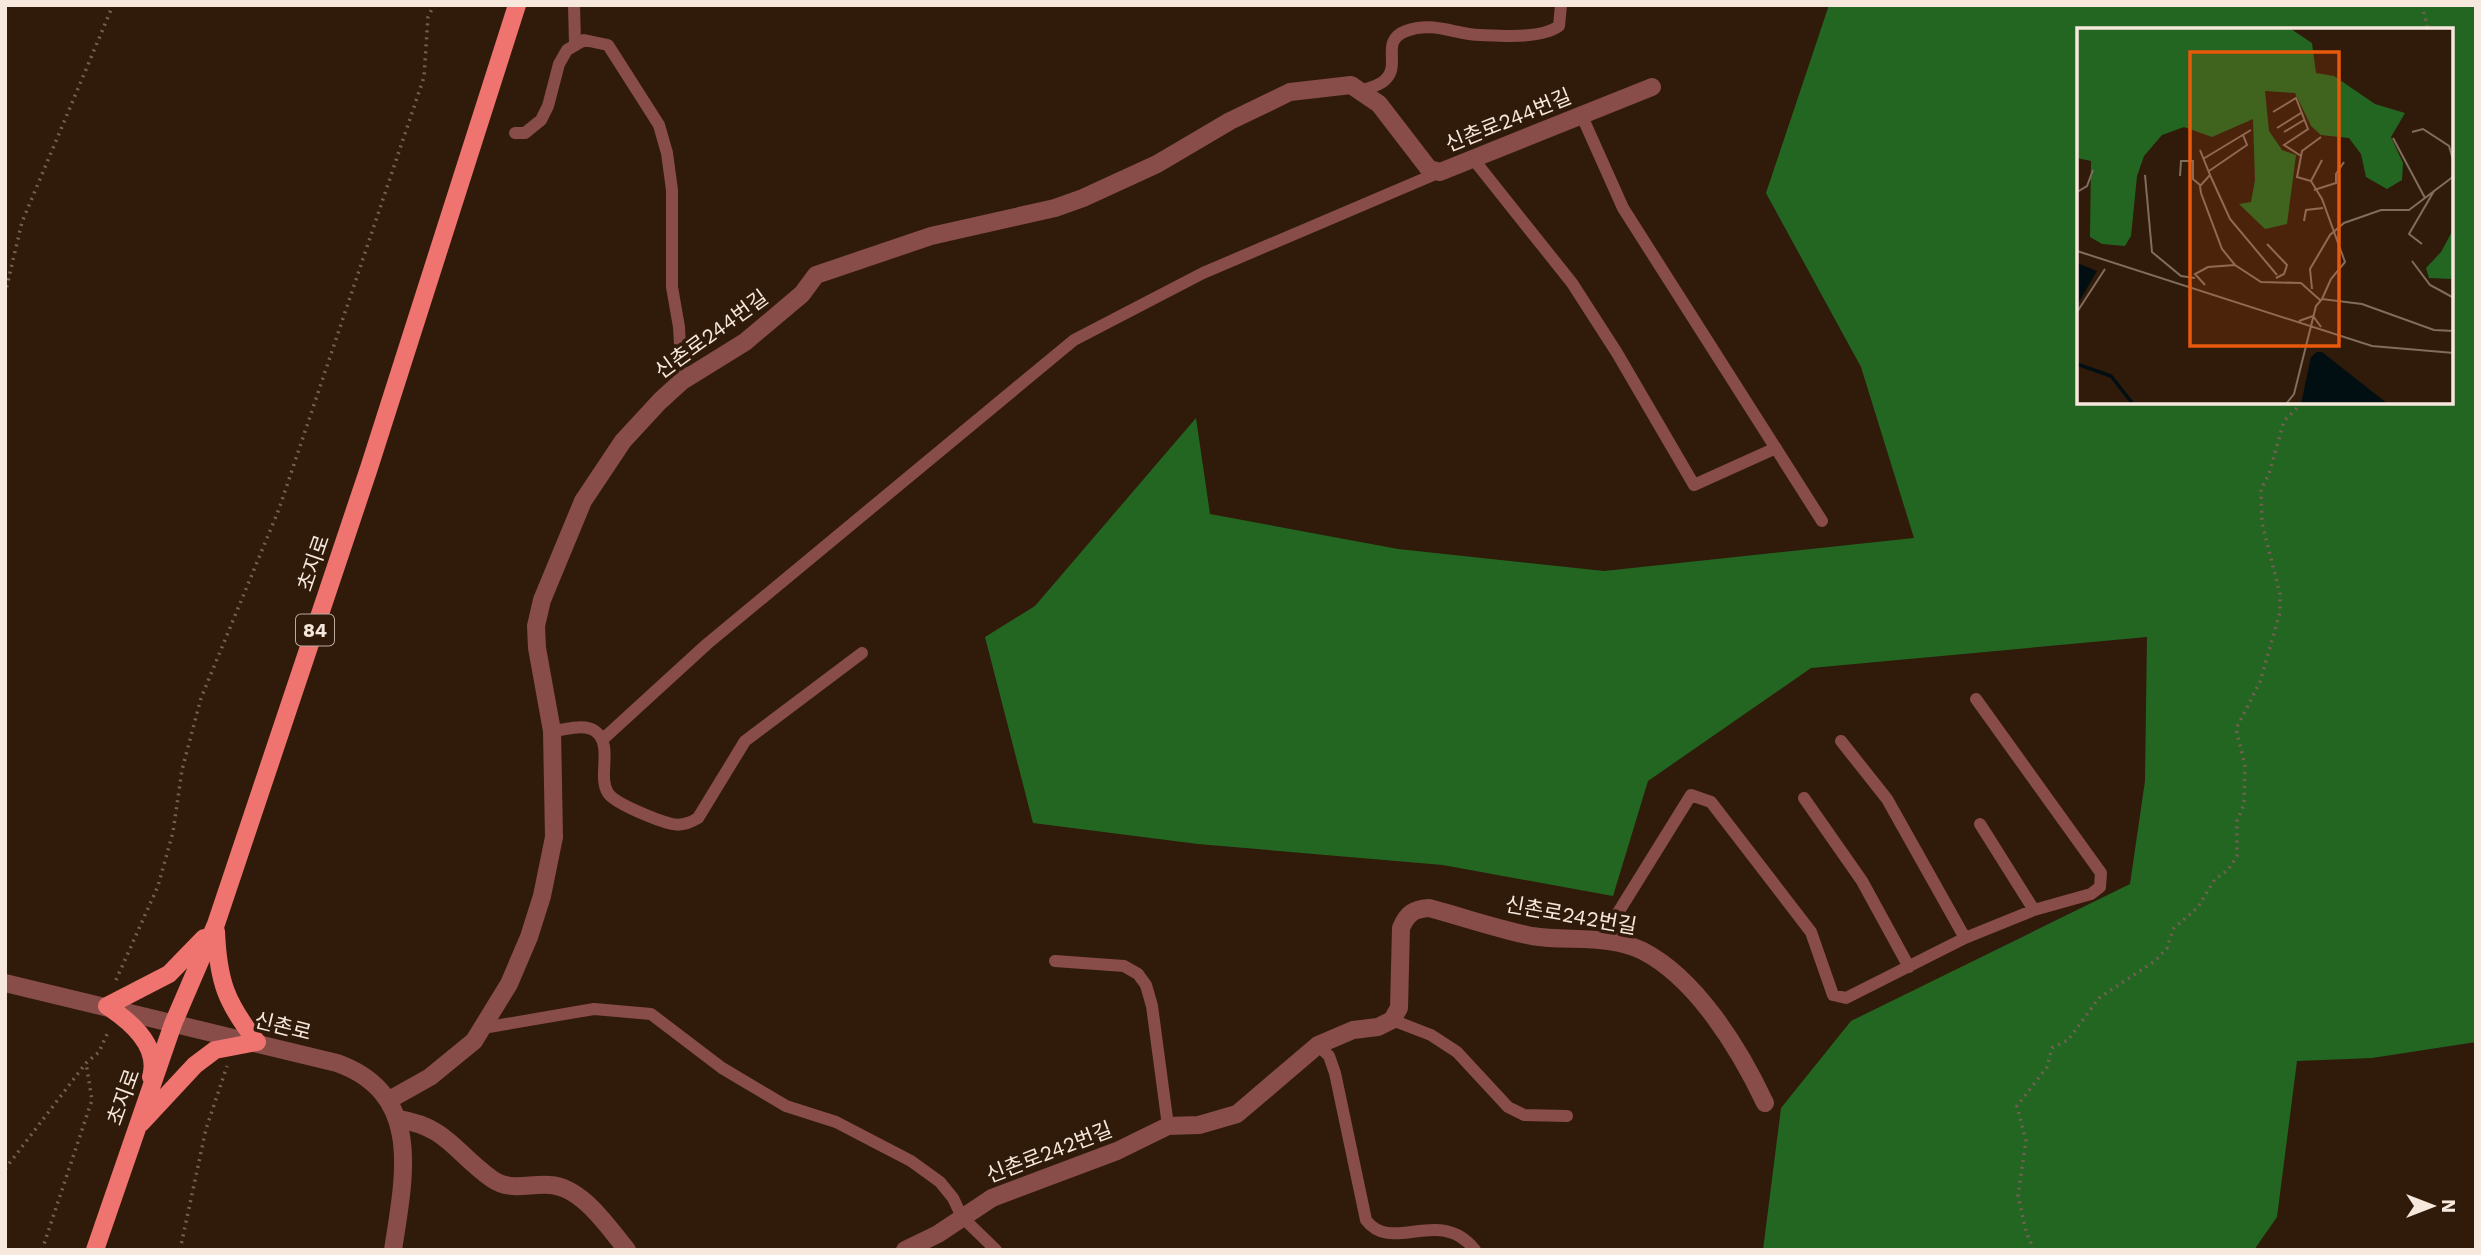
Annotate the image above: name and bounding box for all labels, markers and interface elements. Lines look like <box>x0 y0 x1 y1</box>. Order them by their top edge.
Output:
inset map <box>2077 28 2453 404</box>
street label: 신촌로244번길 <box>1441 83 1575 157</box>
street label: 신촌로244번길 <box>649 285 773 383</box>
street label: 초지로 <box>292 532 334 594</box>
road number: 84 <box>296 614 334 646</box>
street label: 신촌로242번길 <box>1503 891 1639 939</box>
street label: 신촌로 <box>252 1007 314 1045</box>
street label: 초지로 <box>101 1065 145 1129</box>
street label: 신촌로242번길 <box>982 1116 1116 1188</box>
north arrow <box>2397 1171 2467 1241</box>
text: N <box>2437 1199 2460 1213</box>

